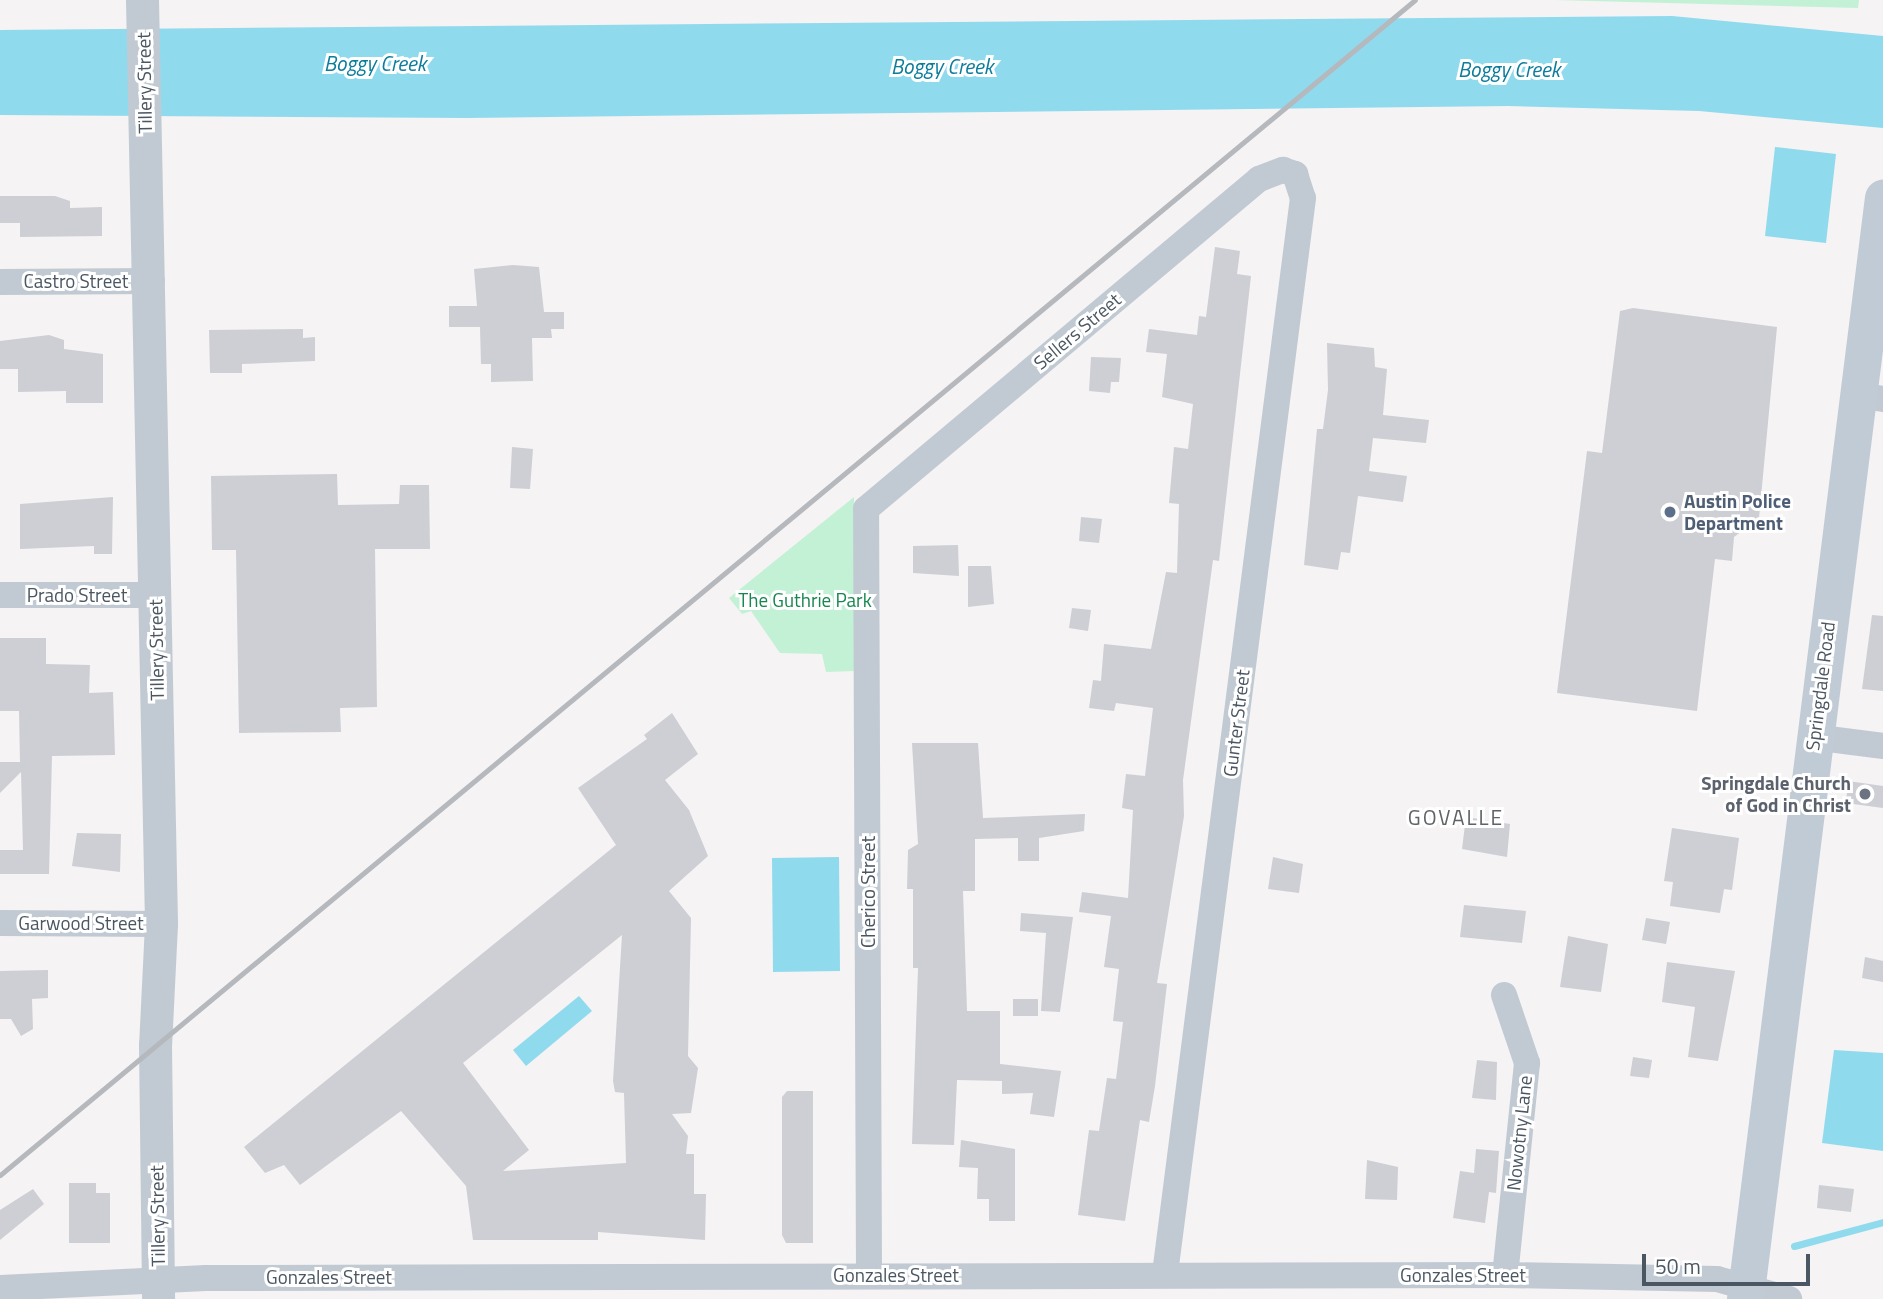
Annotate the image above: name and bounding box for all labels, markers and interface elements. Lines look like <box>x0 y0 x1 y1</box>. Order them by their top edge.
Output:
street label: Tillery Street <box>132 32 156 134</box>
water label: Boggy Creek <box>324 50 426 76</box>
water label: Boggy Creek <box>891 53 993 79</box>
water label: Boggy Creek <box>1458 56 1560 82</box>
street label: Castro Street <box>24 270 128 292</box>
street label: Sellers Street <box>1029 288 1125 374</box>
place label: Austin Police Department <box>1684 490 1791 534</box>
marker: Austin Police Department <box>1662 504 1678 520</box>
street label: Prado Street <box>27 584 127 606</box>
park label: The Guthrie Park <box>738 589 872 611</box>
street label: Tillery Street <box>144 599 168 701</box>
street label: Springdale Road <box>1801 620 1839 752</box>
street label: Gunter Street <box>1218 668 1254 778</box>
place label: Springdale Church of God in Christ <box>1701 772 1851 816</box>
marker: Springdale Church of God in Christ <box>1857 786 1873 802</box>
district label: GOVALLE <box>1409 804 1503 830</box>
street label: Cherico Street <box>857 836 879 948</box>
street label: Garwood Street <box>18 912 144 934</box>
street label: Nowotny Lane <box>1502 1074 1536 1192</box>
street label: Tillery Street <box>145 1165 169 1267</box>
scale bar <box>1645 1240 1813 1284</box>
text: 50 m <box>1655 1250 1701 1282</box>
street label: Gonzales Street <box>833 1264 959 1286</box>
street label: Gonzales Street <box>1400 1264 1526 1286</box>
street label: Gonzales Street <box>266 1266 392 1288</box>

